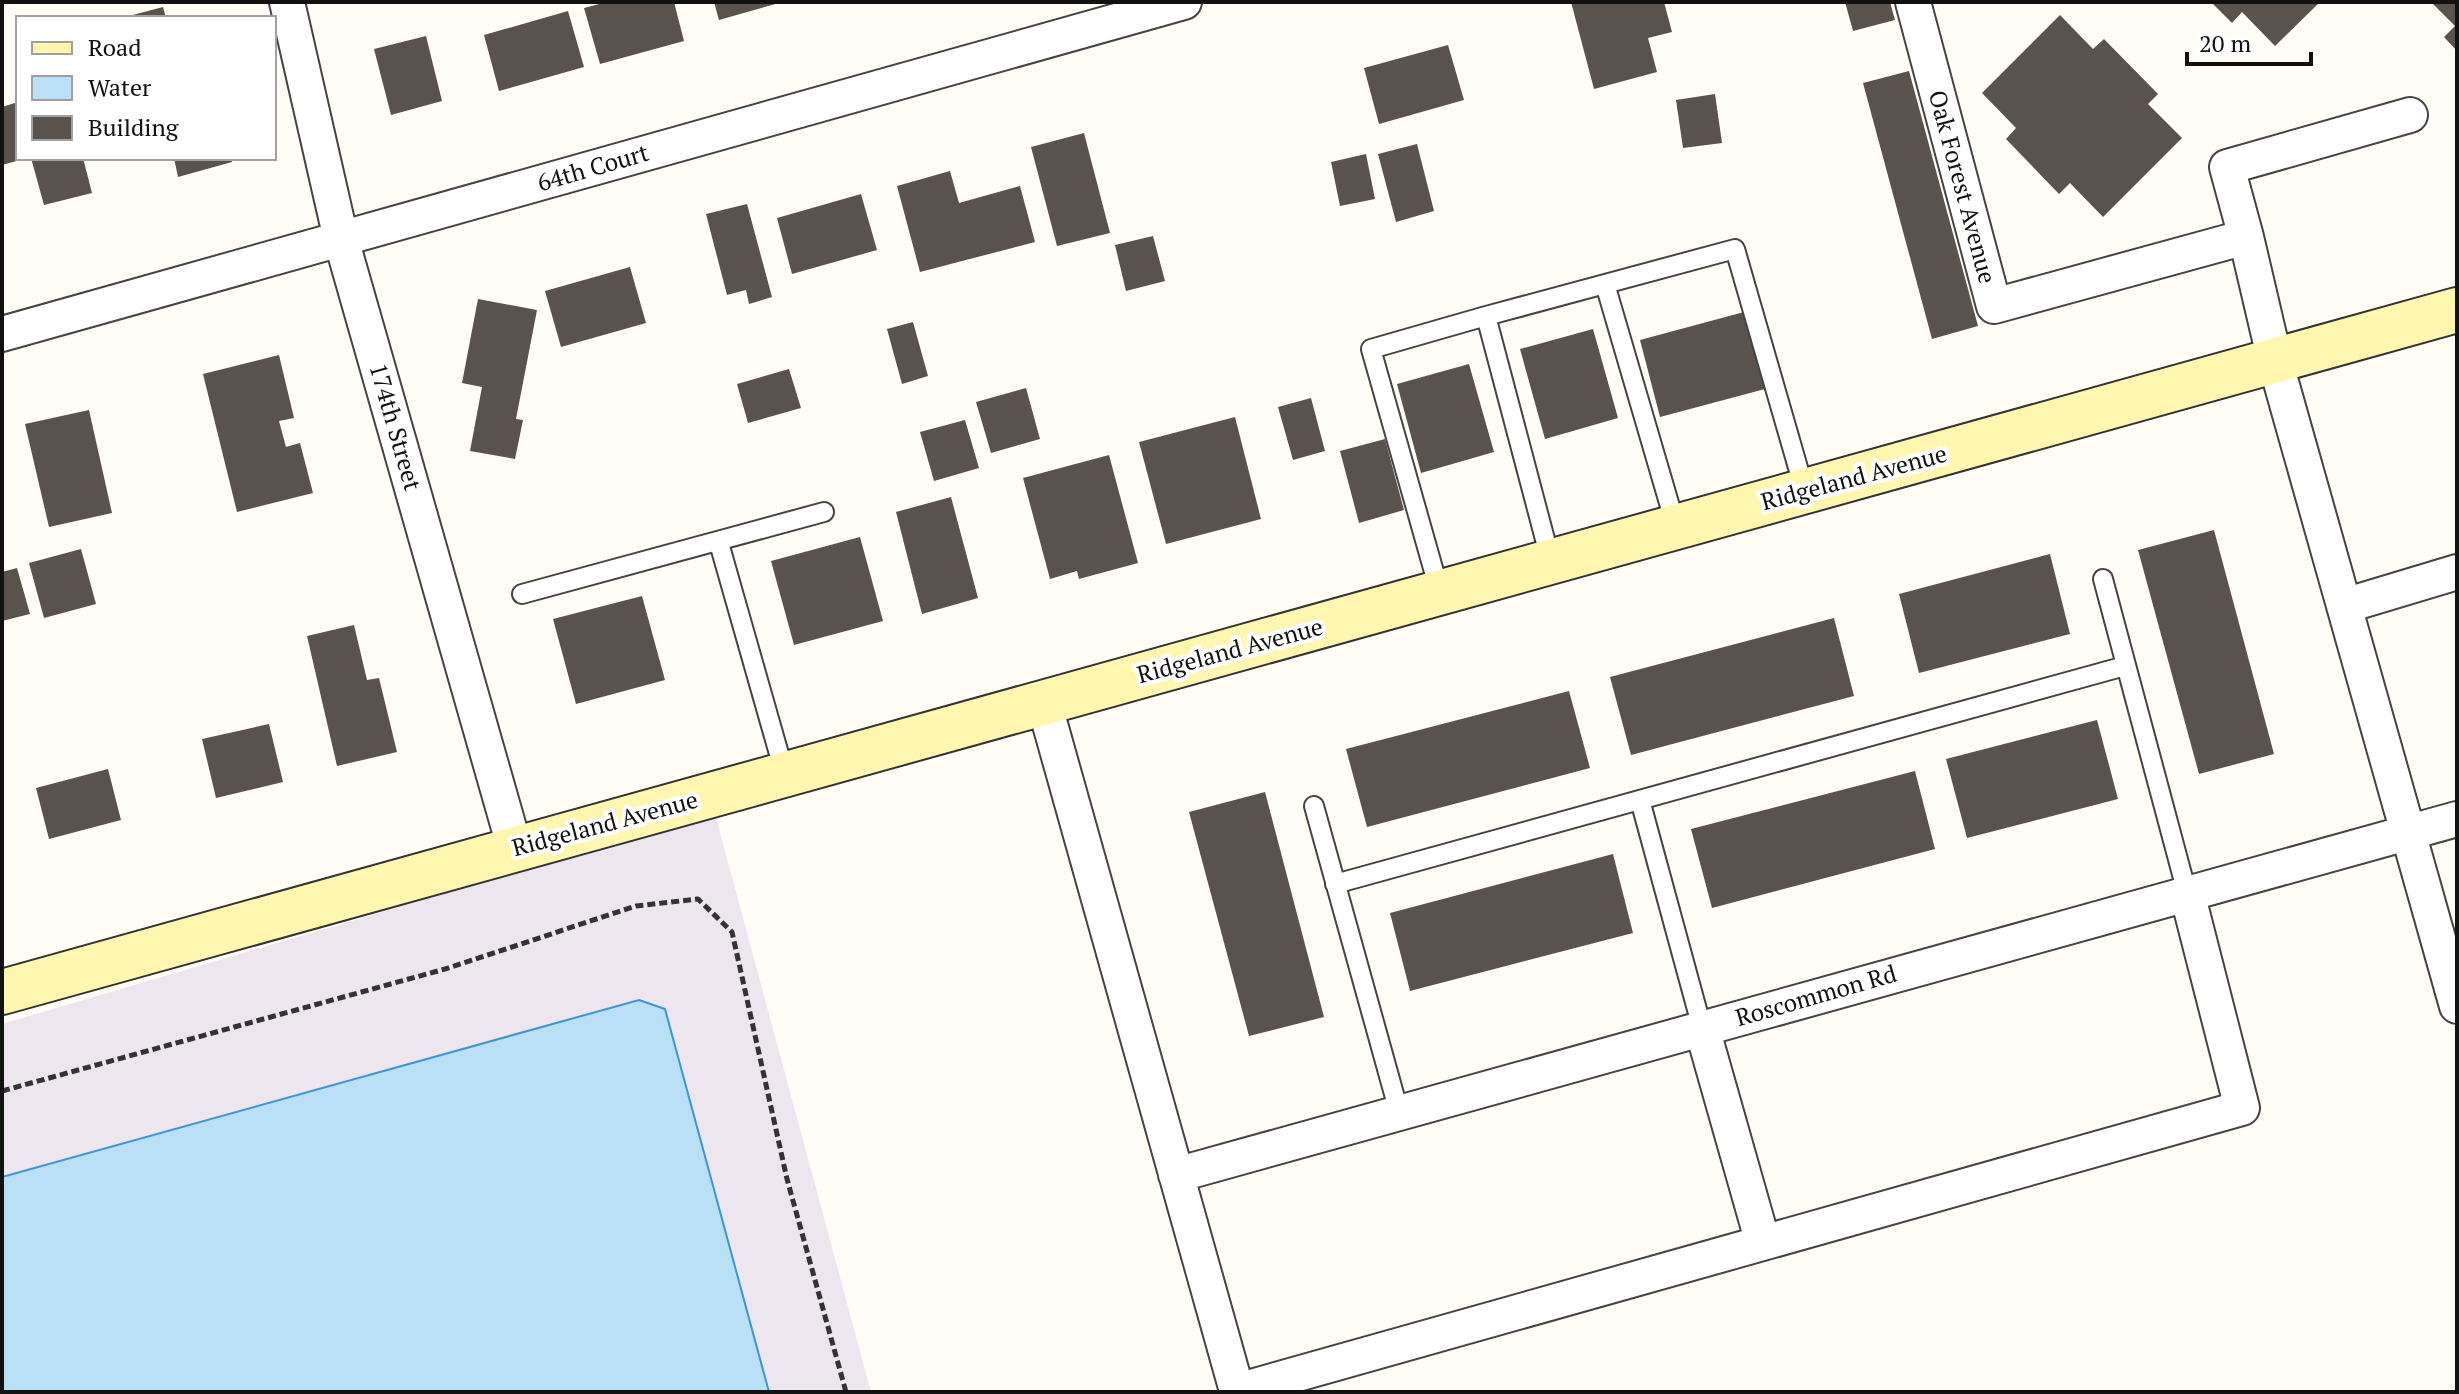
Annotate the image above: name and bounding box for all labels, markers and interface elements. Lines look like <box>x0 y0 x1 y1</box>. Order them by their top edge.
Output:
legend <box>16 16 276 160</box>
scale bar <box>2187 16 2311 66</box>
text: 20 m <box>2199 27 2251 59</box>
text: Road <box>88 31 142 63</box>
text: Water <box>88 71 152 103</box>
street label: Oak Forest Avenue <box>1922 87 2004 287</box>
text: Building <box>88 111 179 143</box>
street label: 64th Court <box>533 136 652 198</box>
street label: 174th Street <box>362 359 429 494</box>
street label: Ridgeland Avenue <box>1757 437 1950 517</box>
street label: Ridgeland Avenue <box>1133 610 1326 690</box>
street label: Ridgeland Avenue <box>508 783 701 863</box>
street label: Roscommon Rd <box>1732 957 1900 1033</box>

